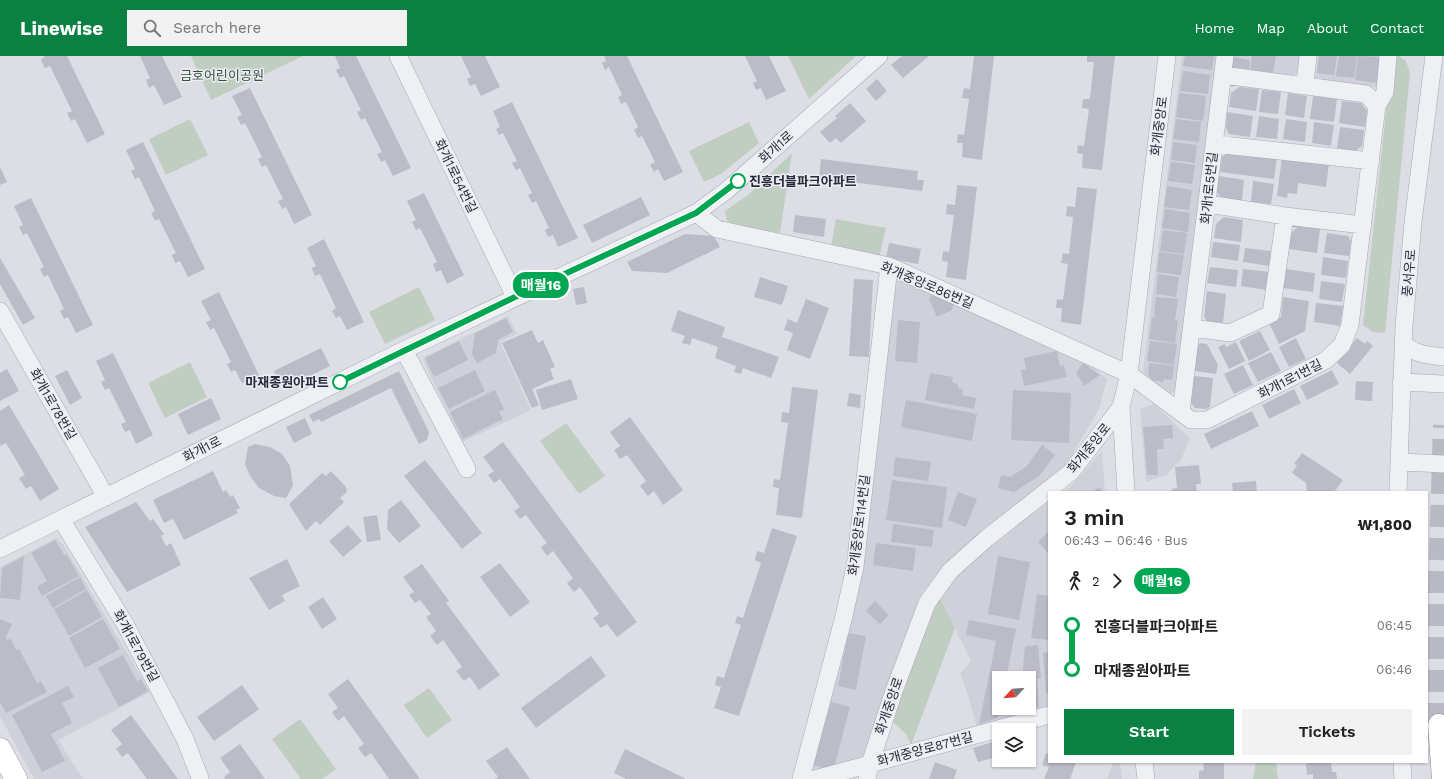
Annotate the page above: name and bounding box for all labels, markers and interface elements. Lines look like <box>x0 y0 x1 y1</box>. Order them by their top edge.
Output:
search box <box>127 10 407 46</box>
text: Linewise <box>20 17 103 40</box>
icon: search <box>141 17 163 39</box>
text: Search here <box>173 19 261 37</box>
text: Home <box>1194 20 1234 36</box>
text: Map <box>1256 20 1285 36</box>
text: About <box>1307 20 1348 36</box>
text: Contact <box>1370 20 1424 36</box>
park label: 금호어린이공원 <box>180 68 264 83</box>
street label: 화개중앙로 <box>1148 95 1170 157</box>
street label: 화개1로 <box>756 128 796 166</box>
street label: 화개1로54번길 <box>432 137 480 215</box>
street label: 화개1로5번길 <box>1198 151 1220 225</box>
marker: 진흥더블파크아파트 <box>730 173 746 189</box>
place label: 진흥더블파크아파트 <box>749 174 857 189</box>
street label: 풍서우로 <box>1399 248 1419 297</box>
street label: 화개중앙로86번길 <box>878 259 976 311</box>
line badge: 매월16 <box>513 272 569 298</box>
text: 매월16 <box>521 277 561 293</box>
street label: 화개1로1번길 <box>1255 356 1325 402</box>
street label: 화개1로78번길 <box>27 366 79 442</box>
marker: 마재종원아파트 <box>332 374 348 390</box>
place label: 마재종원아파트 <box>245 375 329 390</box>
street label: 화개중앙로 <box>1064 420 1114 476</box>
street label: 화개1로 <box>180 433 224 465</box>
street label: 화개중앙로114번길 <box>845 474 873 576</box>
text: 3 min <box>1064 505 1124 530</box>
text: ₩1,800 <box>1357 516 1412 534</box>
text: 06:43 – 06:46 · Bus <box>1064 533 1188 548</box>
icon: walk <box>1064 570 1086 592</box>
icon: forward <box>1106 570 1128 592</box>
text: 매월16 <box>1142 573 1182 589</box>
text: 2 <box>1092 574 1100 589</box>
street label: 화개1로79번길 <box>110 607 162 685</box>
text: 진흥더블파크아파트 <box>1094 618 1218 636</box>
text: 06:45 <box>1377 618 1412 633</box>
text: 마재종원아파트 <box>1094 662 1191 680</box>
text: 06:46 <box>1376 662 1412 677</box>
north arrow <box>992 671 1036 715</box>
map controls <box>992 671 1036 767</box>
street label: 화개중앙로 <box>872 675 906 737</box>
button: Start <box>1064 709 1234 755</box>
button: Tickets <box>1242 709 1412 755</box>
button: layers <box>992 723 1036 767</box>
street label: 화개중앙로87번길 <box>875 729 975 769</box>

